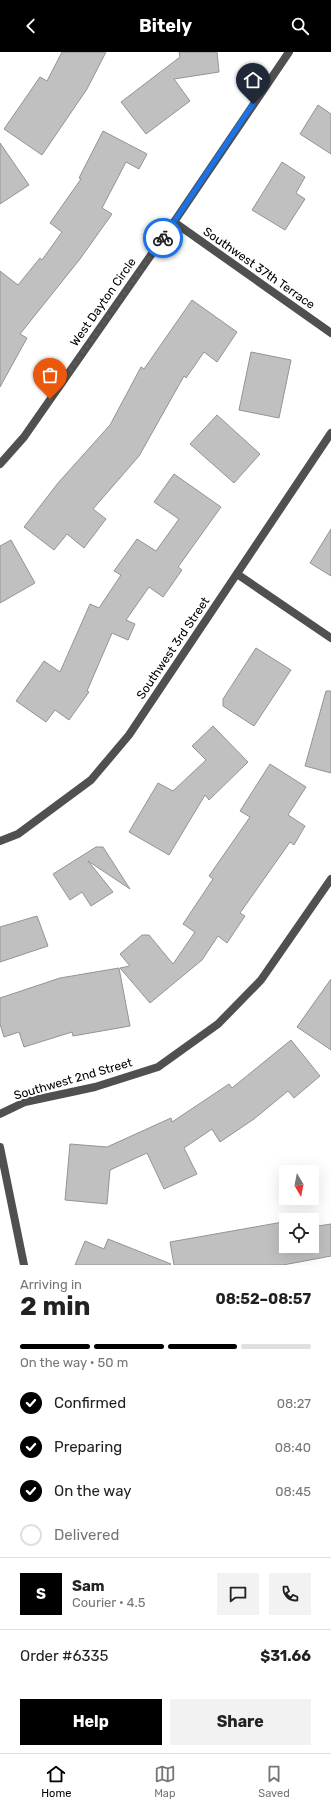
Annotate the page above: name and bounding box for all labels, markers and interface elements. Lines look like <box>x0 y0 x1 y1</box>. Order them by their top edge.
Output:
icon: back <box>20 15 42 37</box>
text: Bitely <box>139 15 192 37</box>
icon: search <box>289 15 311 37</box>
pin <box>236 63 270 104</box>
icon: home <box>242 69 264 91</box>
courier <box>143 218 183 258</box>
street label: Southwest 37th Terrace <box>201 224 318 312</box>
icon: bike <box>152 227 174 249</box>
street label: West Dayton Circle <box>67 255 139 349</box>
pin <box>33 358 67 399</box>
icon: bag <box>39 364 61 386</box>
street label: Southwest 3rd Street <box>134 594 212 702</box>
street label: Southwest 2nd Street <box>12 1055 134 1103</box>
north arrow <box>279 1165 319 1205</box>
map controls <box>279 1165 319 1253</box>
button: locate <box>279 1213 319 1253</box>
text: Arriving in <box>20 1277 82 1292</box>
text: 08:52–08:57 <box>215 1290 311 1308</box>
text: 2 min <box>20 1291 90 1322</box>
text: On the way · 50 m <box>20 1355 128 1370</box>
icon: check <box>20 1392 42 1414</box>
text: Confirmed <box>54 1394 126 1412</box>
text: 08:27 <box>277 1396 311 1411</box>
icon: check <box>20 1436 42 1458</box>
text: Preparing <box>54 1438 122 1456</box>
text: 08:40 <box>275 1440 311 1455</box>
icon: check <box>20 1480 42 1502</box>
text: On the way <box>54 1482 132 1500</box>
text: 08:45 <box>275 1484 311 1499</box>
text: Delivered <box>54 1526 119 1544</box>
button: chat <box>217 1573 259 1615</box>
button: phone <box>269 1573 311 1615</box>
text: Sam <box>72 1577 105 1595</box>
text: S <box>36 1585 46 1603</box>
text: Courier · 4.5 <box>72 1595 146 1610</box>
text: Order #6335 <box>20 1647 109 1665</box>
text: $31.66 <box>260 1647 311 1665</box>
button: Help <box>20 1699 162 1745</box>
button: Share <box>170 1699 311 1745</box>
tab: Home <box>41 1763 71 1800</box>
tab: Map <box>154 1763 176 1800</box>
tab: Saved <box>258 1763 290 1800</box>

